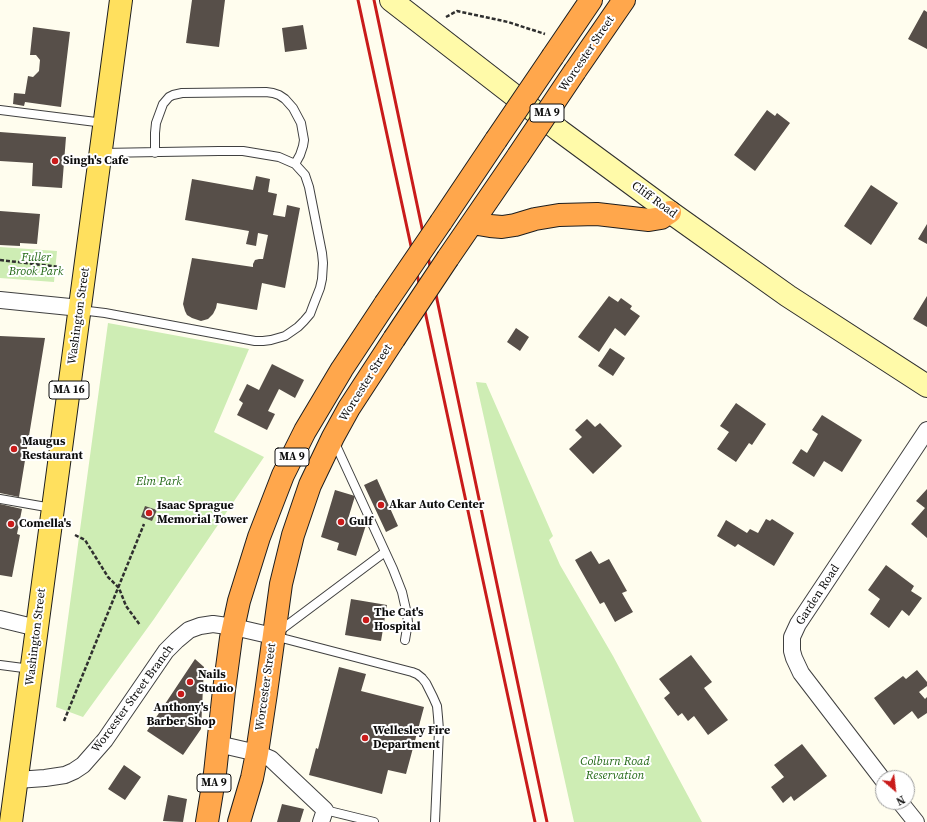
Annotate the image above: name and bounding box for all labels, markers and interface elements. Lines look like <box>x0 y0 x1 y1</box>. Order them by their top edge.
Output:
street label: Worcester Street <box>556 13 618 95</box>
road number: MA 9 <box>530 104 564 122</box>
place label: Singh's Cafe <box>63 154 128 168</box>
marker: Singh's Cafe <box>50 156 60 166</box>
street label: Cliff Road <box>628 179 680 221</box>
park label: Fuller Brook Park <box>9 251 63 279</box>
street label: Washington Street <box>65 267 93 365</box>
street label: Worcester Street <box>336 342 396 424</box>
road number: MA 16 <box>49 381 89 399</box>
place label: Maugus Restaurant <box>22 435 83 463</box>
marker: Maugus Restaurant <box>9 444 19 454</box>
road number: MA 9 <box>275 448 309 466</box>
park label: Elm Park <box>136 475 182 489</box>
place label: Akar Auto Center <box>389 498 484 512</box>
place label: Isaac Sprague Memorial Tower <box>157 499 248 527</box>
marker: Akar Auto Center <box>376 500 386 510</box>
marker: Isaac Sprague Memorial Tower <box>144 508 154 518</box>
place label: Gulf <box>349 515 373 529</box>
place label: Comella's <box>19 517 71 531</box>
marker: Gulf <box>336 517 346 527</box>
marker: Comella's <box>6 519 16 529</box>
street label: Garden Road <box>793 562 843 628</box>
street label: Washington Street <box>23 588 49 686</box>
place label: The Cat's Hospital <box>374 606 424 634</box>
marker: The Cat's Hospital <box>361 615 371 625</box>
street label: Worcester Street Branch <box>89 642 177 756</box>
street label: Worcester Street <box>253 642 279 732</box>
place label: Nails Studio <box>198 668 234 696</box>
marker: Nails Studio <box>185 677 195 687</box>
marker: Anthony's Barber Shop <box>176 689 186 699</box>
place label: Anthony's Barber Shop <box>146 701 216 729</box>
place label: Wellesley Fire Department <box>373 724 450 752</box>
marker: Wellesley Fire Department <box>360 733 370 743</box>
park label: Colburn Road Reservation <box>580 755 650 783</box>
north arrow <box>875 770 915 810</box>
road number: MA 9 <box>197 774 231 792</box>
text: N <box>893 792 907 809</box>

